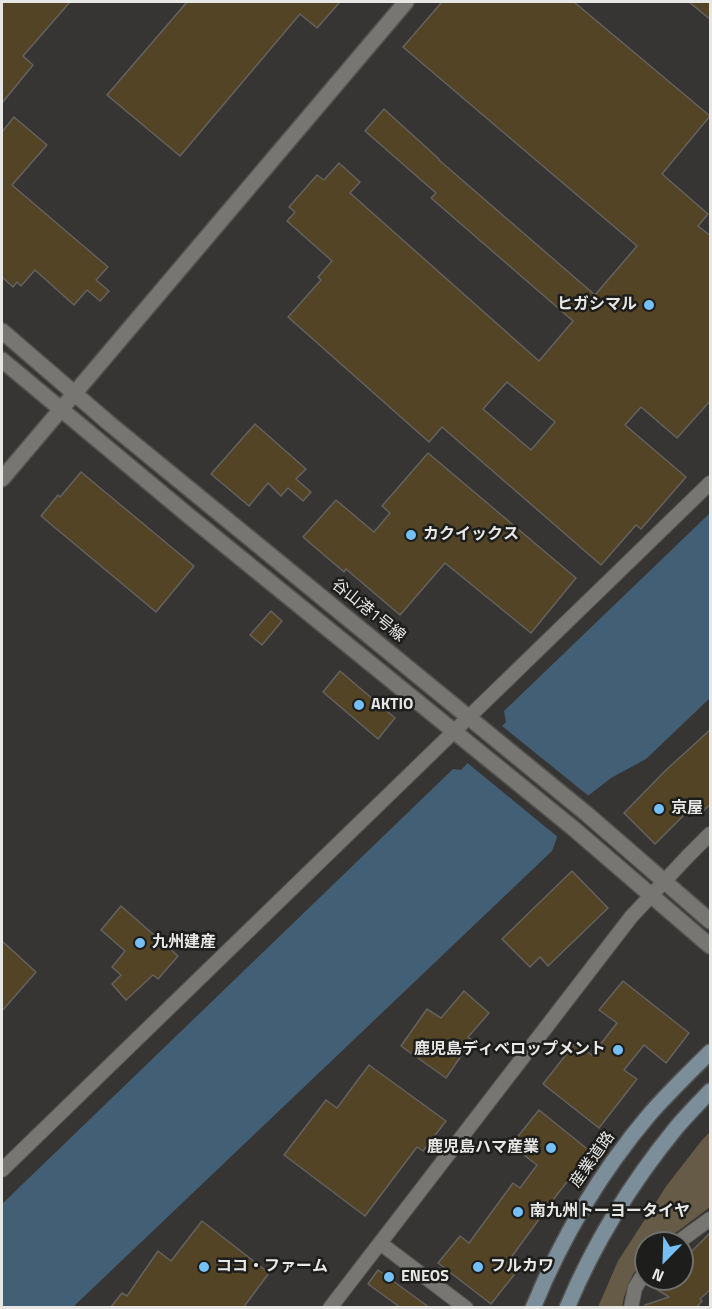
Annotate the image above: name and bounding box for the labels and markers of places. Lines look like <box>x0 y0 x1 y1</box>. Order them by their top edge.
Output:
place label: ヒガシマル <box>557 295 637 315</box>
marker: ヒガシマル <box>642 298 656 312</box>
place label: カクイックス <box>423 525 519 545</box>
marker: カクイックス <box>404 528 418 542</box>
place label: AKTIO <box>371 695 414 715</box>
marker: AKTIO <box>352 698 366 712</box>
place label: 京屋 <box>671 799 703 819</box>
marker: 京屋 <box>652 802 666 816</box>
place label: 九州建産 <box>152 933 216 953</box>
marker: 九州建産 <box>133 936 147 950</box>
place label: 鹿児島ディベロップメント <box>414 1040 606 1060</box>
marker: 鹿児島ディベロップメント <box>611 1043 625 1057</box>
place label: 鹿児島ハマ産業 <box>427 1138 539 1158</box>
marker: 鹿児島ハマ産業 <box>544 1141 558 1155</box>
place label: 南九州トーヨータイヤ <box>530 1202 690 1222</box>
marker: 南九州トーヨータイヤ <box>511 1205 525 1219</box>
place label: ココ・ファーム <box>216 1257 328 1277</box>
place label: フルカワ <box>490 1257 554 1277</box>
marker: ココ・ファーム <box>197 1260 211 1274</box>
marker: フルカワ <box>471 1260 485 1274</box>
place label: ENEOS <box>401 1267 449 1287</box>
marker: ENEOS <box>382 1270 396 1284</box>

